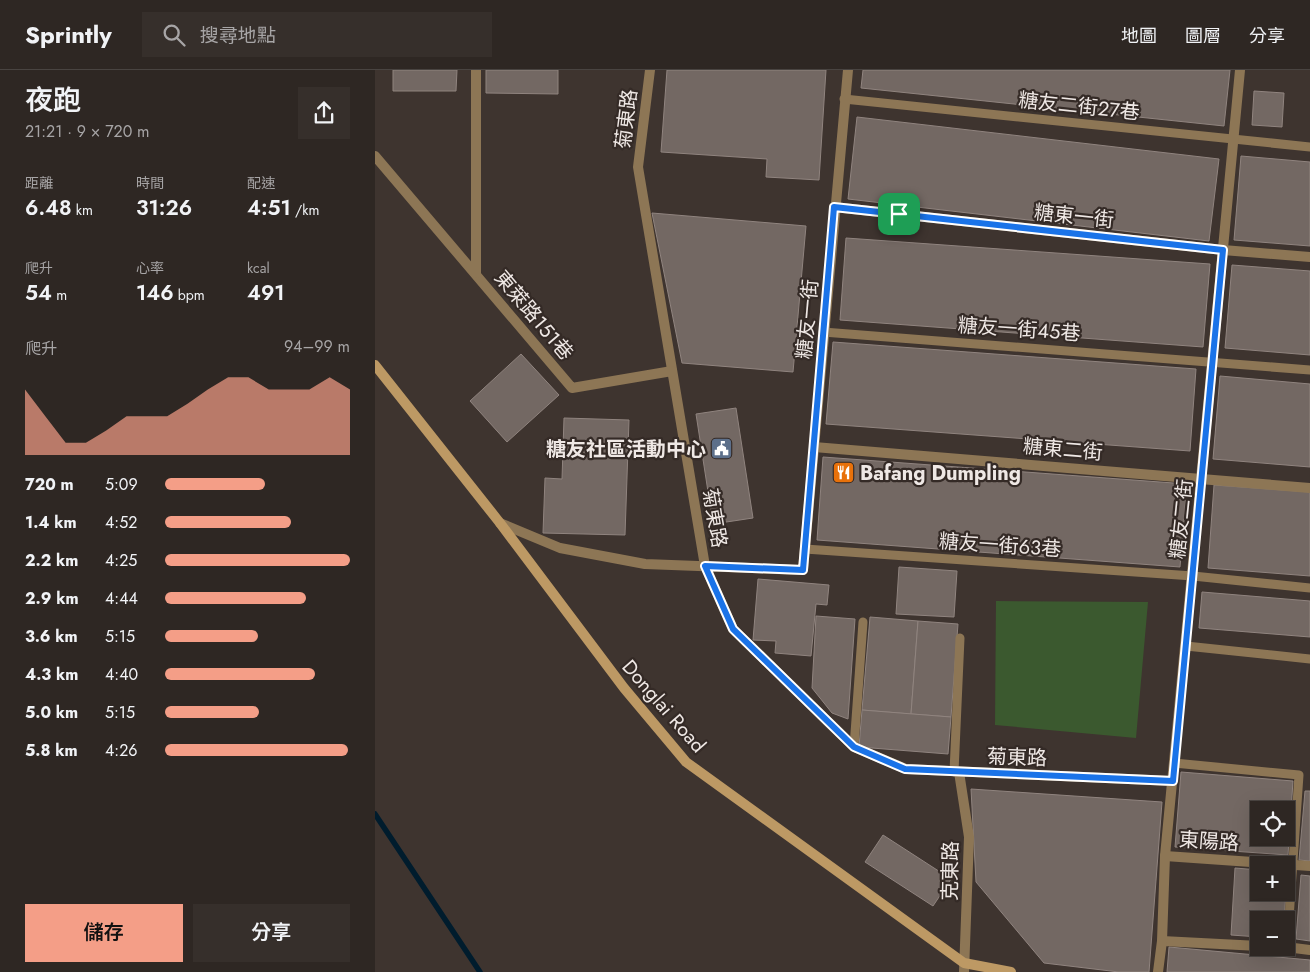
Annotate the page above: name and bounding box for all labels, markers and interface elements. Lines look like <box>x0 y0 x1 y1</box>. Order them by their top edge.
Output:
search box <box>142 12 492 57</box>
text: Sprintly <box>25 17 112 52</box>
icon: search <box>160 21 188 49</box>
text: 搜尋地點 <box>200 22 276 49</box>
text: 地圖 <box>1121 23 1157 49</box>
text: 圖層 <box>1185 23 1221 49</box>
text: 分享 <box>1249 23 1285 49</box>
text: 夜跑 <box>25 80 81 121</box>
street label: 糖友二街27巷 <box>1017 86 1141 127</box>
button: share <box>298 87 350 139</box>
street label: 菊東路 <box>608 88 645 151</box>
text: 21:21 · 9 × 720 m <box>25 120 150 143</box>
text: 距離 <box>25 173 53 193</box>
text: 時間 <box>136 173 164 193</box>
text: 配速 <box>247 173 275 193</box>
text: 6.48 <box>25 193 72 223</box>
text: 31:26 <box>136 193 192 223</box>
text: 4:51 <box>247 193 291 223</box>
pin <box>878 193 920 235</box>
street label: 糖東一街 <box>1033 198 1115 235</box>
text: km <box>72 200 93 220</box>
text: /km <box>291 200 319 220</box>
icon: arrive <box>885 200 913 228</box>
text: 爬升 <box>25 258 53 278</box>
text: 心率 <box>136 258 164 278</box>
text: kcal <box>247 258 270 278</box>
street label: 東萊路151巷 <box>487 264 580 366</box>
text: 54 <box>25 278 52 308</box>
text: 146 <box>136 278 174 308</box>
text: 491 <box>247 278 285 308</box>
street label: 糖友一街 <box>790 278 825 360</box>
text: m <box>52 285 67 305</box>
text: bpm <box>174 285 205 305</box>
street label: 糖友一街45巷 <box>957 311 1081 348</box>
text: 94–99 m <box>284 335 350 358</box>
text: 爬升 <box>25 337 57 360</box>
street label: 糖東二街 <box>1022 432 1104 467</box>
place label: 糖友社區活動中心 <box>546 435 706 464</box>
public building icon: 糖友社區活動中心 <box>710 437 734 461</box>
place label: Bafang Dumpling <box>860 459 1021 488</box>
restaurant icon: Bafang Dumpling <box>832 461 856 485</box>
text: 720 m <box>25 473 74 496</box>
text: 5:09 <box>105 473 138 496</box>
street label: 糖友二街 <box>1163 478 1200 560</box>
street label: 菊東路 <box>695 486 734 550</box>
text: 1.4 km <box>25 511 77 534</box>
text: 4:52 <box>105 511 137 534</box>
street label: 糖友一街63巷 <box>938 527 1062 564</box>
text: 2.2 km <box>25 549 78 572</box>
text: 4:25 <box>105 549 137 572</box>
text: 2.9 km <box>25 587 79 610</box>
text: 4:44 <box>105 587 138 610</box>
text: 3.6 km <box>25 625 78 648</box>
text: 5:15 <box>105 625 135 648</box>
street label: Donglai Road <box>615 653 712 759</box>
text: 4.3 km <box>25 663 78 686</box>
text: 4:40 <box>105 663 138 686</box>
text: 5.0 km <box>25 701 78 724</box>
text: 5:15 <box>105 701 135 724</box>
text: 5.8 km <box>25 739 78 762</box>
text: 4:26 <box>105 739 137 762</box>
street label: 菊東路 <box>986 742 1047 773</box>
map controls <box>1250 801 1295 956</box>
button: locate <box>1250 801 1295 846</box>
street label: 東陽路 <box>1178 825 1240 858</box>
street label: 克東路 <box>935 841 966 901</box>
button: + <box>1250 856 1295 901</box>
button: 儲存 <box>25 904 183 962</box>
button: 分享 <box>193 904 350 962</box>
button: − <box>1250 911 1295 956</box>

